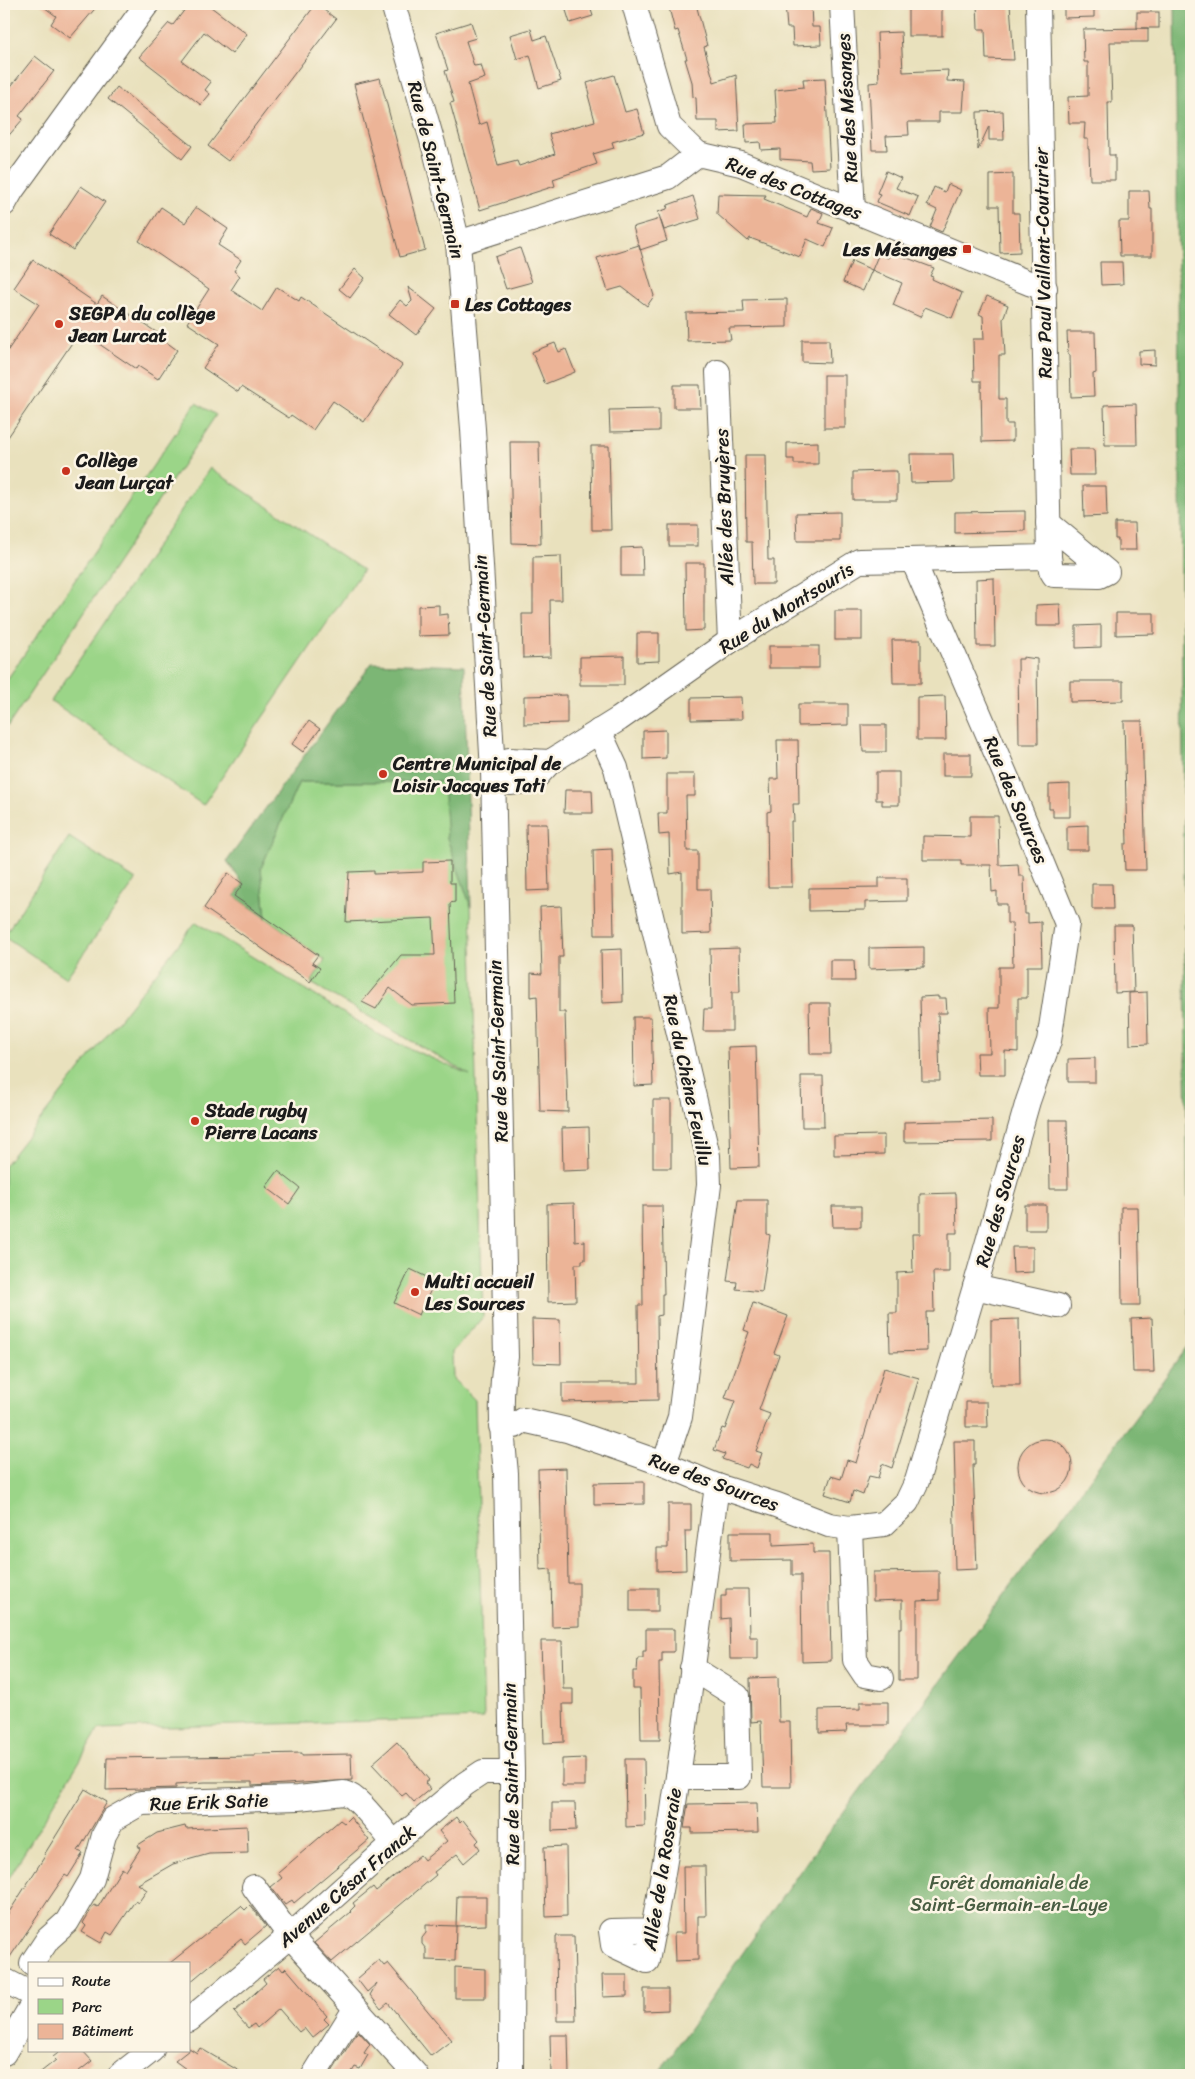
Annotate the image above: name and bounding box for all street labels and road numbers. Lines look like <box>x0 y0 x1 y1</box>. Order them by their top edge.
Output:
street label: Rue des Mésanges <box>827 32 867 183</box>
street label: Rue de Saint-Germain <box>398 77 474 263</box>
street label: Rue Paul Vaillant-Couturier <box>1024 146 1062 379</box>
street label: Rue des Cottages <box>721 147 867 229</box>
street label: Allée des Bruyères <box>705 428 743 587</box>
street label: Rue du Montsouris <box>712 553 860 663</box>
street label: Rue de Saint-Germain <box>464 554 506 738</box>
street label: Rue des Sources <box>974 731 1058 869</box>
street label: Rue de Saint-Germain <box>478 959 518 1143</box>
street label: Rue du Chêne Feuillu <box>654 991 722 1169</box>
street label: Rue des Sources <box>965 1131 1035 1271</box>
street label: Rue des Sources <box>644 1443 784 1521</box>
street label: Rue de Saint-Germain <box>493 1682 529 1866</box>
street label: Rue Erik Satie <box>149 1783 269 1821</box>
street label: Allée de la Roseraie <box>633 1785 691 1954</box>
street label: Avenue César Franck <box>269 1816 424 1956</box>

